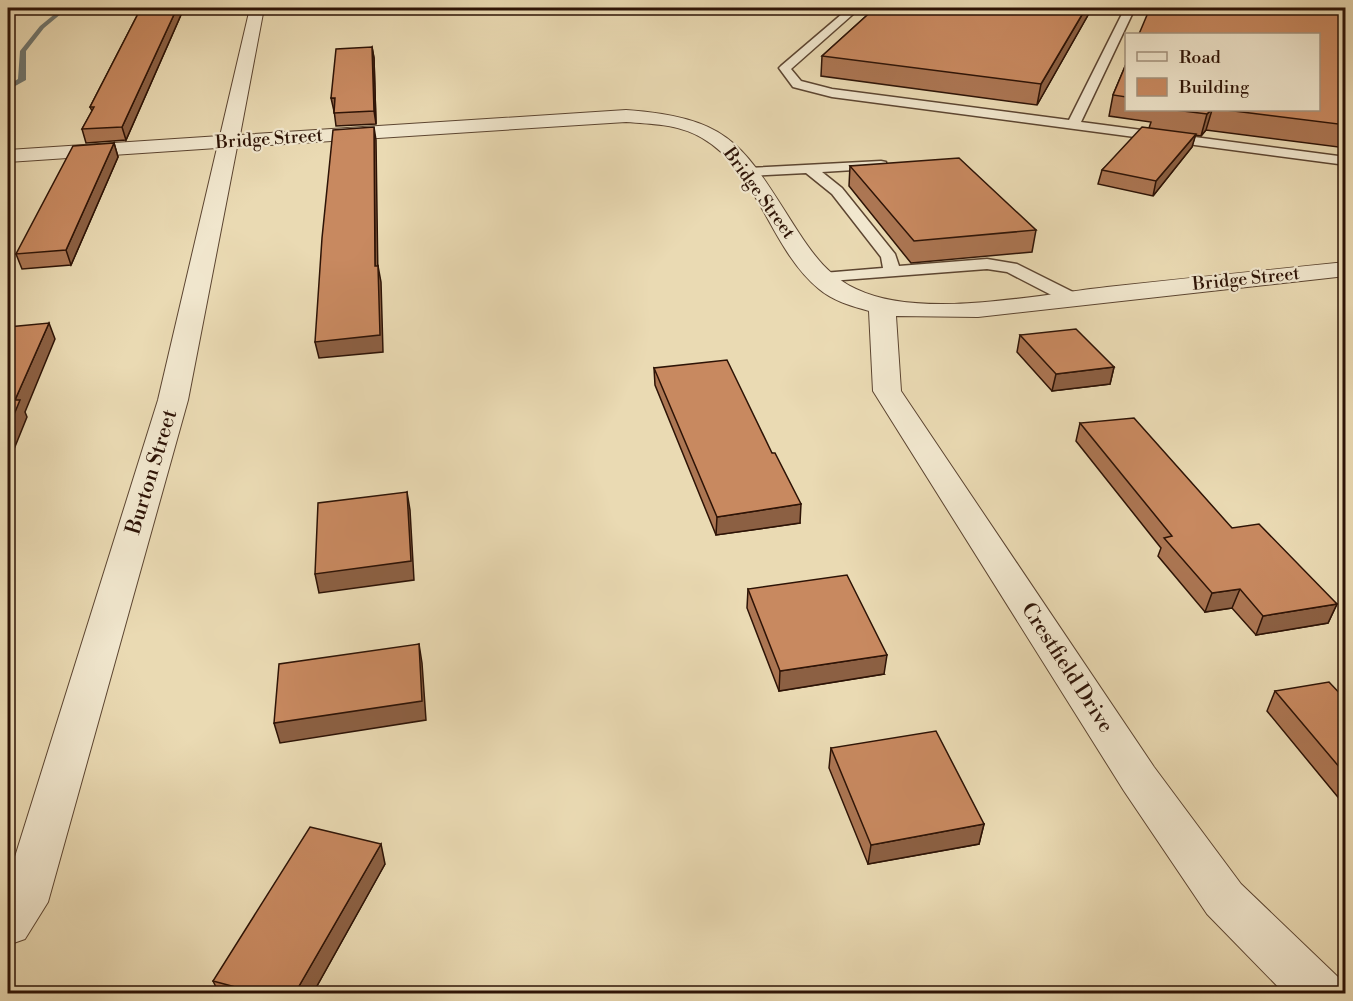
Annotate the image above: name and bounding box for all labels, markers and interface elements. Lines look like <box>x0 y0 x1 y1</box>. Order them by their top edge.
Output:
legend <box>1125 33 1320 111</box>
text: Road <box>1179 46 1222 69</box>
text: Building <box>1178 76 1250 99</box>
street label: Bridge Street <box>213 124 324 154</box>
street label: Bridge Street <box>717 142 800 244</box>
street label: Bridge Street <box>1190 262 1301 296</box>
street label: Burton Street <box>120 406 183 539</box>
street label: Crestfield Drive <box>1015 598 1119 738</box>

